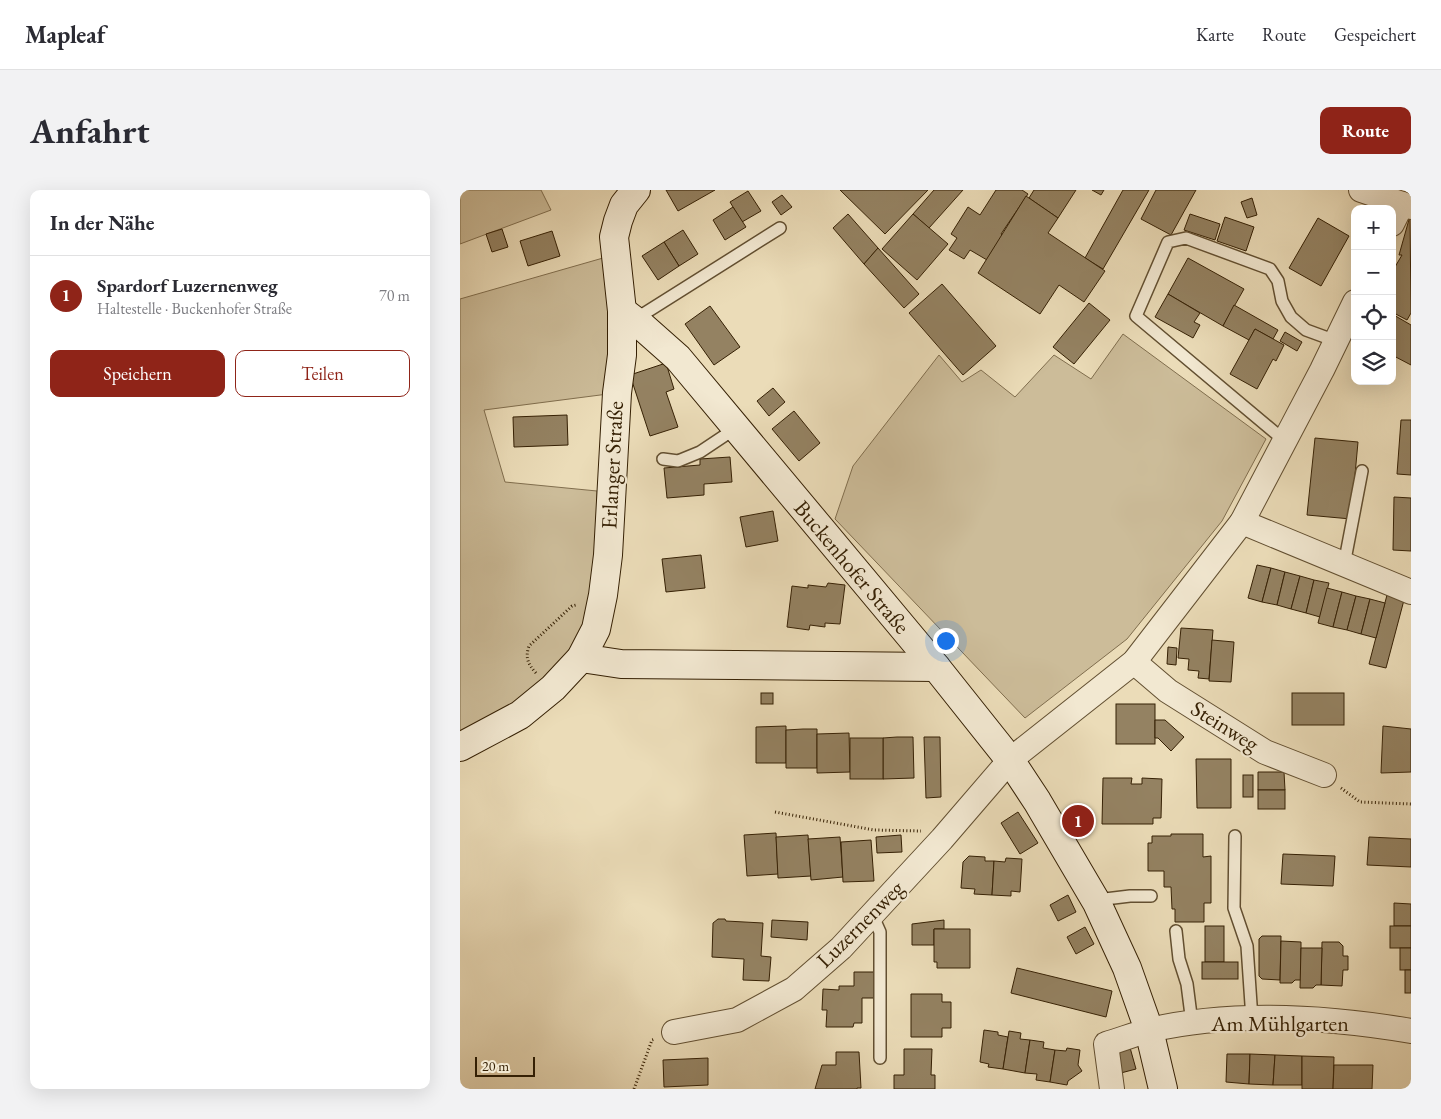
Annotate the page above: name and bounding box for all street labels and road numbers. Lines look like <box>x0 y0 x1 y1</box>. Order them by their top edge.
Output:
street label: Erlanger Straße <box>594 400 630 530</box>
street label: Buckenhofer Straße <box>788 494 917 640</box>
street label: Steinweg <box>1186 694 1265 758</box>
street label: Luzernenweg <box>810 874 910 974</box>
street label: Am Mühlgarten <box>1210 1009 1349 1038</box>

